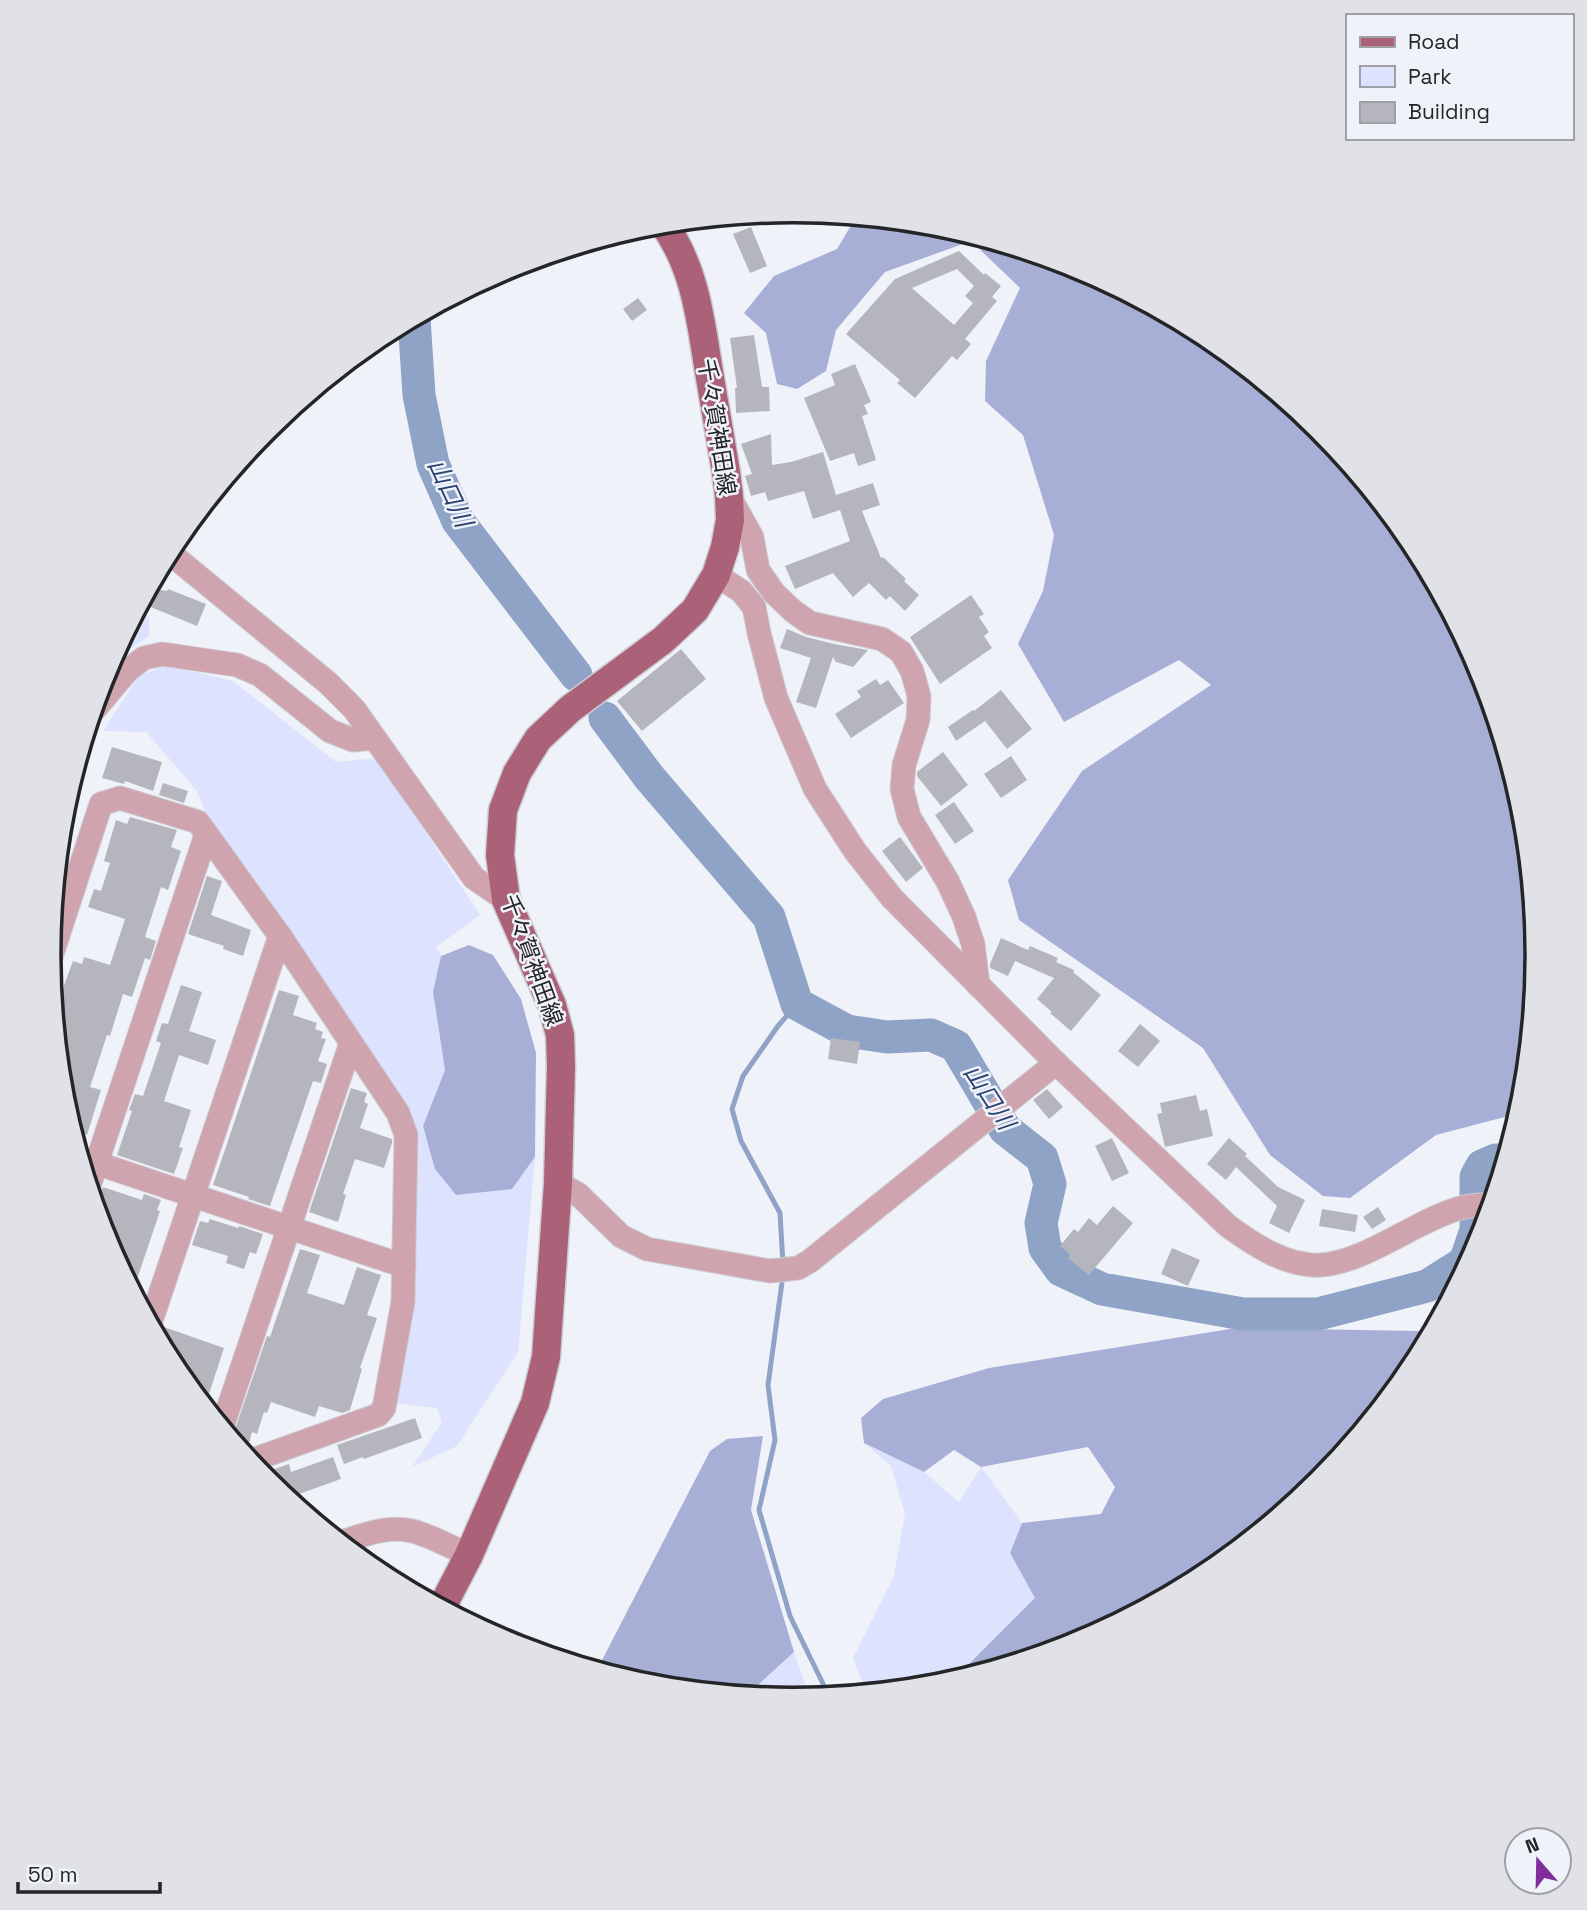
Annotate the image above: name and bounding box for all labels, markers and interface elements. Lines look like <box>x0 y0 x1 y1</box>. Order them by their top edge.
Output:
legend <box>1346 14 1573 140</box>
text: Road <box>1408 28 1460 55</box>
text: Park <box>1408 63 1452 90</box>
text: Building <box>1408 98 1490 125</box>
street label: 千々賀神田線 <box>691 357 743 497</box>
water label: 山口川 <box>421 454 481 535</box>
street label: 千々賀神田線 <box>494 890 570 1030</box>
water label: 山口川 <box>957 1058 1024 1138</box>
north arrow <box>1503 1826 1573 1896</box>
text: N <box>1522 1832 1543 1859</box>
scale bar <box>18 1850 159 1894</box>
text: 50 m <box>28 1861 78 1888</box>

